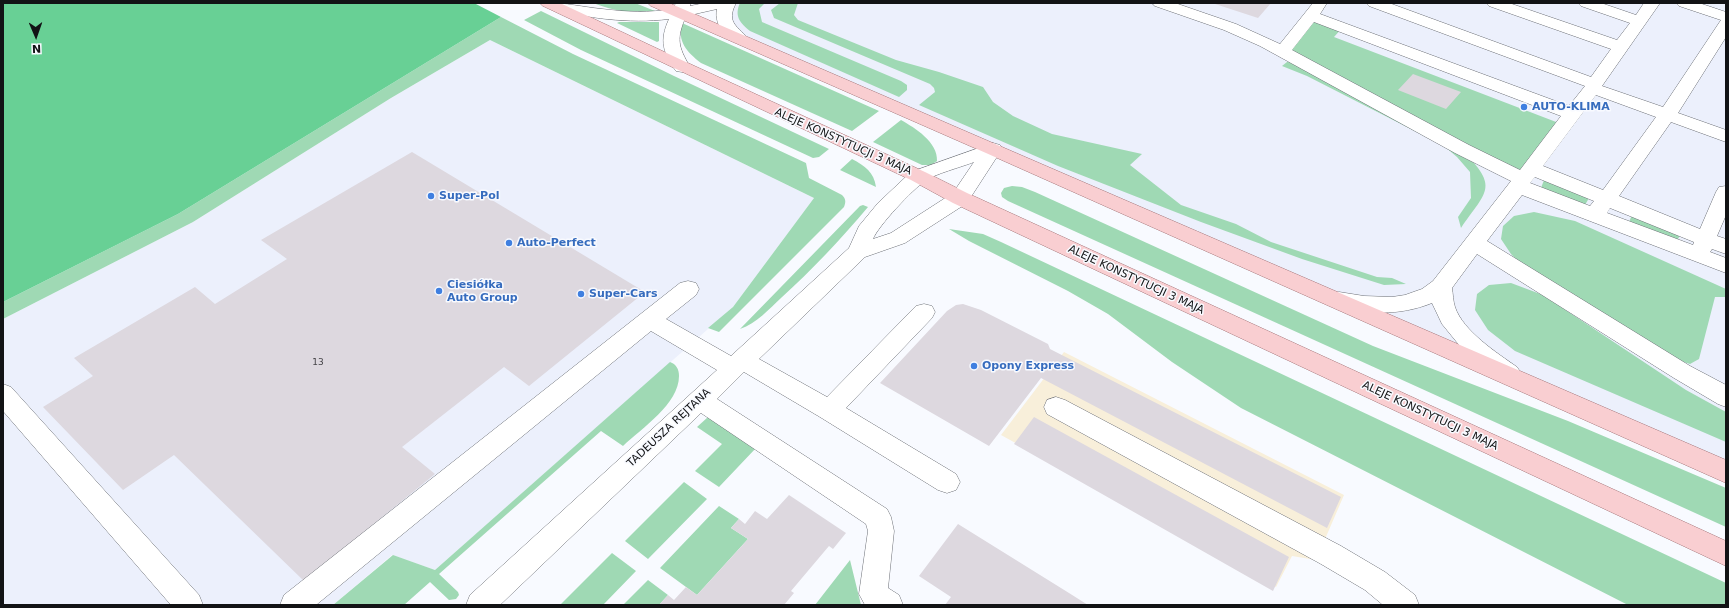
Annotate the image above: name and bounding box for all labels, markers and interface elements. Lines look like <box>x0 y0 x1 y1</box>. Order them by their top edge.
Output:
north arrow <box>16 16 56 56</box>
text: N <box>32 42 41 55</box>
place label: AUTO-KLIMA <box>1532 100 1610 114</box>
marker: AUTO-KLIMA <box>1519 102 1529 112</box>
street label: ALEJE KONSTYTUCJI 3 MAJA <box>772 106 914 178</box>
place label: Super-Pol <box>439 189 499 203</box>
marker: Super-Pol <box>426 191 436 201</box>
place label: Auto-Perfect <box>517 236 596 250</box>
marker: Auto-Perfect <box>504 238 514 248</box>
street label: ALEJE KONSTYTUCJI 3 MAJA <box>1066 243 1206 317</box>
place label: Ciesiółka Auto Group <box>447 278 518 304</box>
marker: Ciesiółka Auto Group <box>434 286 444 296</box>
place label: Super-Cars <box>589 287 658 301</box>
marker: Super-Cars <box>576 289 586 299</box>
house number: 13 <box>312 358 324 368</box>
place label: Opony Express <box>982 359 1074 373</box>
marker: Opony Express <box>969 361 979 371</box>
street label: ALEJE KONSTYTUCJI 3 MAJA <box>1360 379 1500 453</box>
street label: TADEUSZA REJTANA <box>625 386 713 470</box>

